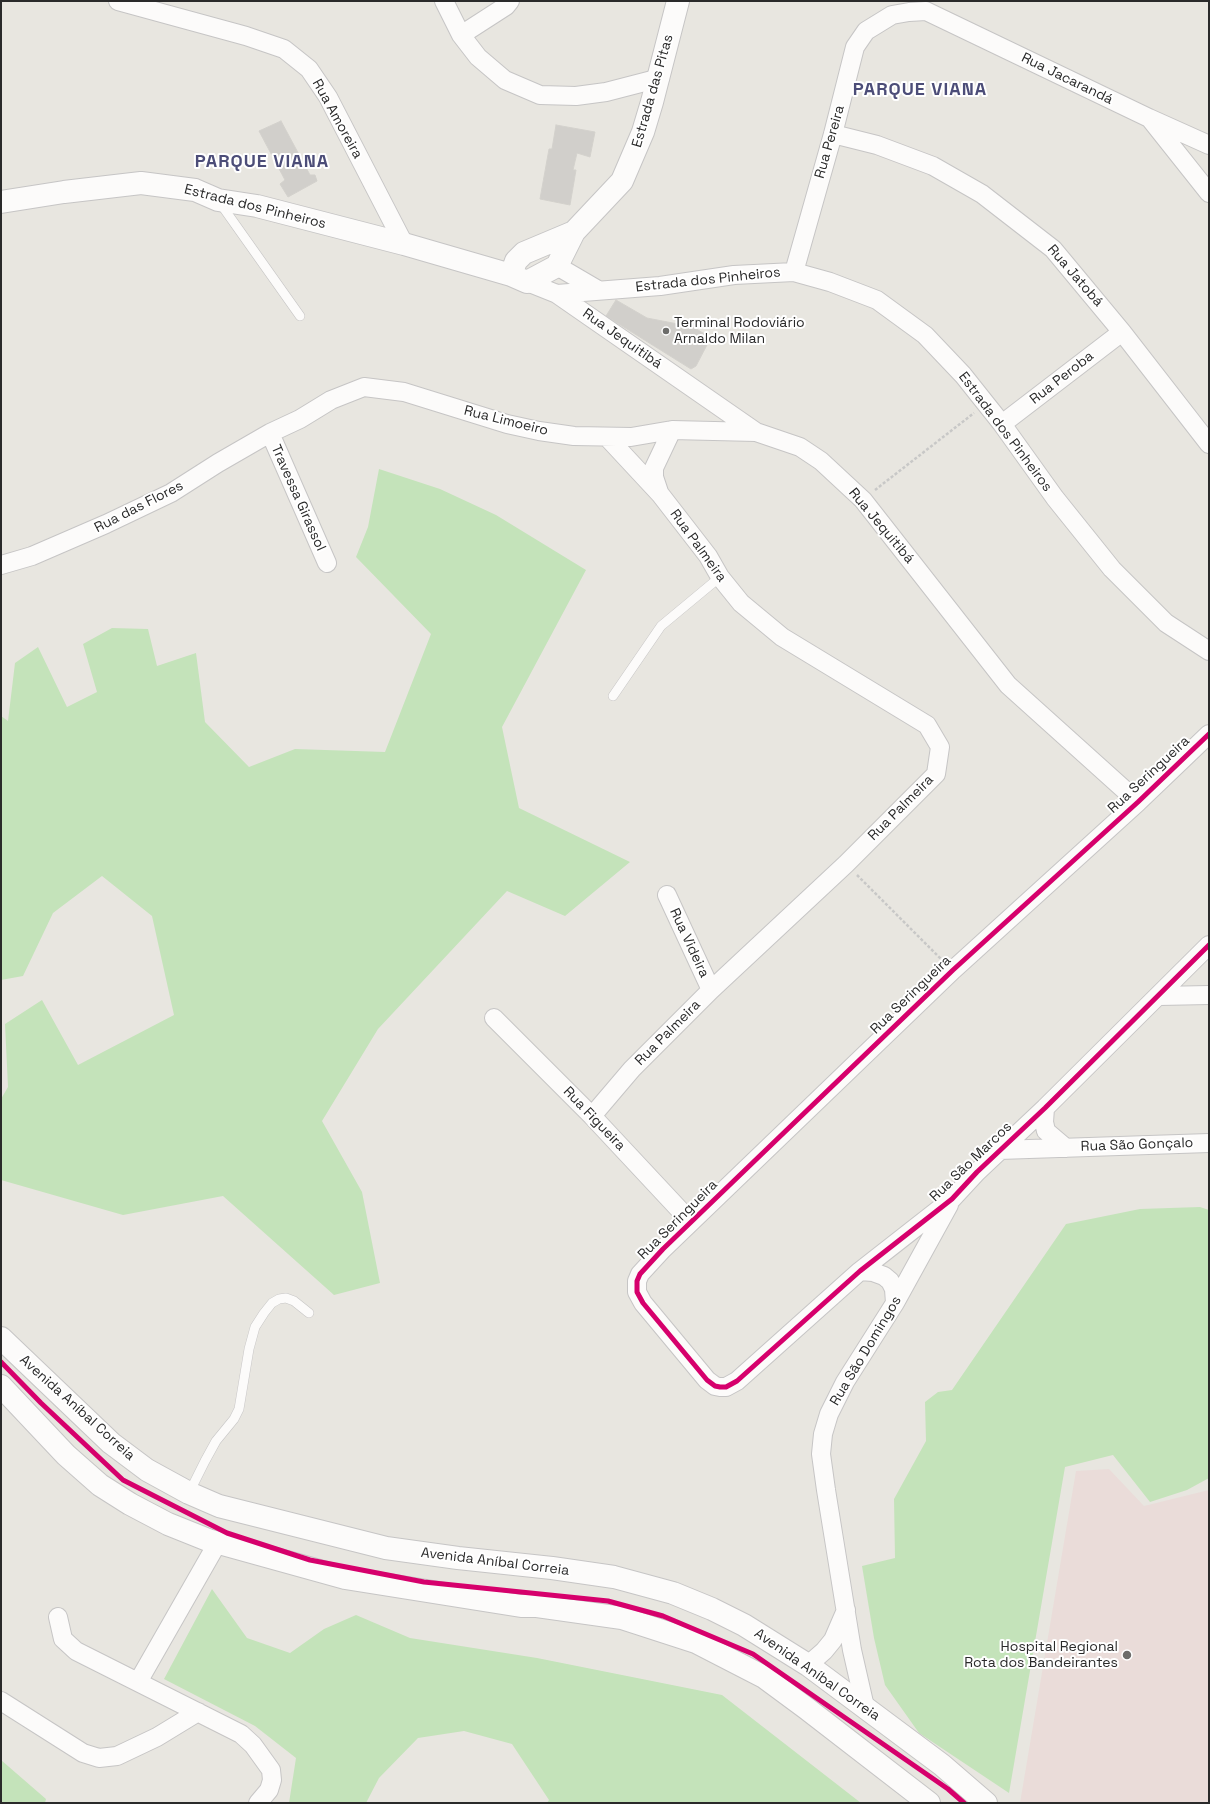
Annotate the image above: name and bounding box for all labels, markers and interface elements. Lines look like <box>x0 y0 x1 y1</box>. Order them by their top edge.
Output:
street label: Estrada das Pitas <box>629 33 677 149</box>
street label: Rua Jacarandá <box>1018 50 1116 108</box>
street label: Rua Amoreira <box>308 76 366 162</box>
district label: PARQUE VIANA <box>853 79 987 101</box>
street label: Rua Pereira <box>812 103 848 181</box>
district label: PARQUE VIANA <box>195 151 329 173</box>
street label: Estrada dos Pinheiros <box>182 181 328 233</box>
street label: Rua Jatobá <box>1044 242 1106 310</box>
street label: Estrada dos Pinheiros <box>635 264 781 296</box>
street label: Rua Jequitibá <box>579 305 665 373</box>
place label: Terminal Rodoviário Arnaldo Milan <box>674 315 805 348</box>
marker: Terminal Rodoviário Arnaldo Milan <box>661 326 671 336</box>
street label: Rua Peroba <box>1027 348 1097 408</box>
street label: Estrada dos Pinheiros <box>955 369 1055 495</box>
street label: Rua Limoeiro <box>462 402 550 440</box>
street label: Travessa Girassol <box>267 442 329 554</box>
street label: Rua das Flores <box>92 477 186 537</box>
street label: Rua Jequitibá <box>845 485 917 567</box>
street label: Rua Palmeira <box>666 506 730 586</box>
street label: Rua Seringueira <box>1105 733 1193 817</box>
street label: Rua Palmeira <box>865 772 937 844</box>
street label: Rua Videira <box>666 905 712 981</box>
street label: Rua Seringueira <box>867 952 955 1038</box>
street label: Rua Palmeira <box>632 997 704 1069</box>
street label: Rua Figueira <box>559 1084 629 1154</box>
street label: Rua São Marcos <box>927 1119 1015 1205</box>
street label: Rua São Gonçalo <box>1080 1135 1194 1155</box>
street label: Rua Seringueira <box>635 1177 721 1263</box>
street label: Rua São Domingos <box>827 1293 905 1409</box>
street label: Avenida Aníbal Correia <box>16 1352 138 1464</box>
street label: Avenida Aníbal Correia <box>420 1545 570 1579</box>
street label: Avenida Aníbal Correia <box>751 1625 883 1725</box>
place label: Hospital Regional Rota dos Bandeirantes <box>964 1639 1118 1672</box>
marker: Hospital Regional Rota dos Bandeirantes <box>1121 1649 1133 1661</box>

